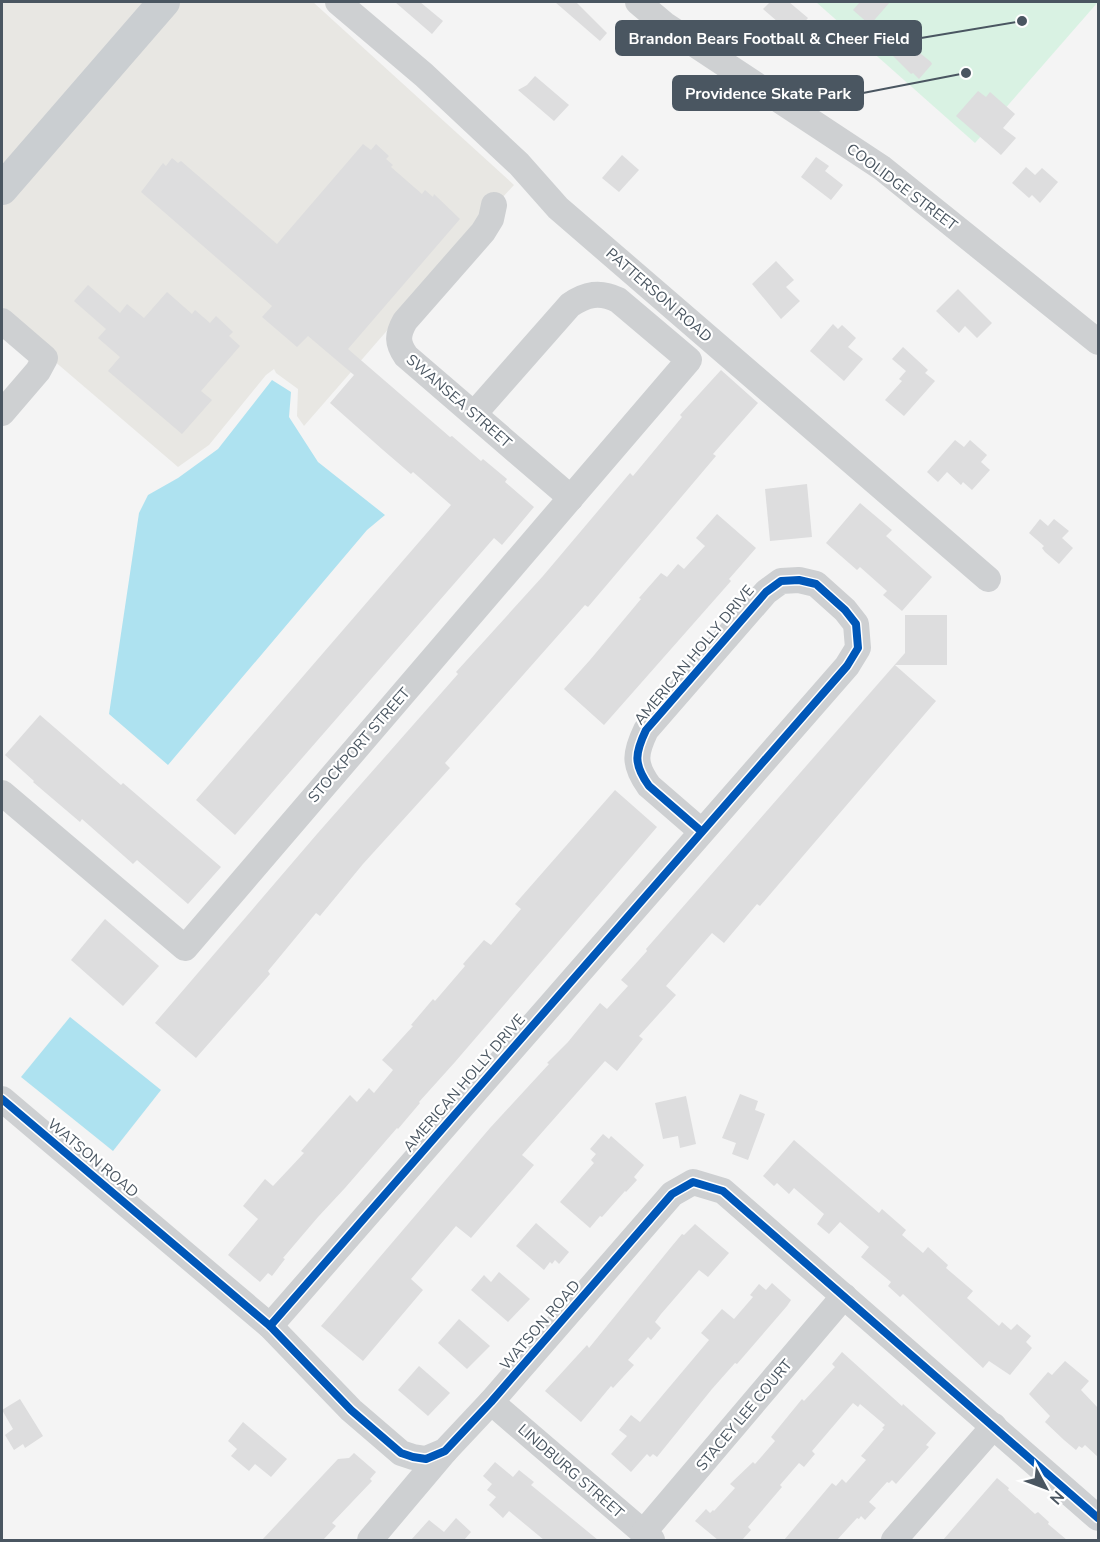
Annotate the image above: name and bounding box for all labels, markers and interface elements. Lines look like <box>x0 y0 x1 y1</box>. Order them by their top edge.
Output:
callout: Brandon Bears Football & Cheer Field <box>616 21 921 55</box>
text: Brandon Bears Football & Cheer Field <box>628 28 910 50</box>
callout: Providence Skate Park <box>673 76 863 110</box>
text: Providence Skate Park <box>685 83 851 105</box>
street label: COOLIDGE STREET <box>843 139 961 235</box>
street label: PATTERSON ROAD <box>602 243 716 347</box>
street label: SWANSEA STREET <box>402 350 516 452</box>
street label: AMERICAN HOLLY DRIVE <box>630 581 758 729</box>
street label: STOCKPORT STREET <box>303 683 415 807</box>
street label: AMERICAN HOLLY DRIVE <box>399 1010 529 1156</box>
street label: WATSON ROAD <box>43 1114 143 1202</box>
street label: WATSON ROAD <box>495 1276 585 1374</box>
street label: STACEY LEE COURT <box>691 1355 797 1475</box>
street label: LINDBURG STREET <box>514 1419 628 1523</box>
north arrow <box>1016 1458 1076 1518</box>
text: N <box>1044 1485 1069 1509</box>

